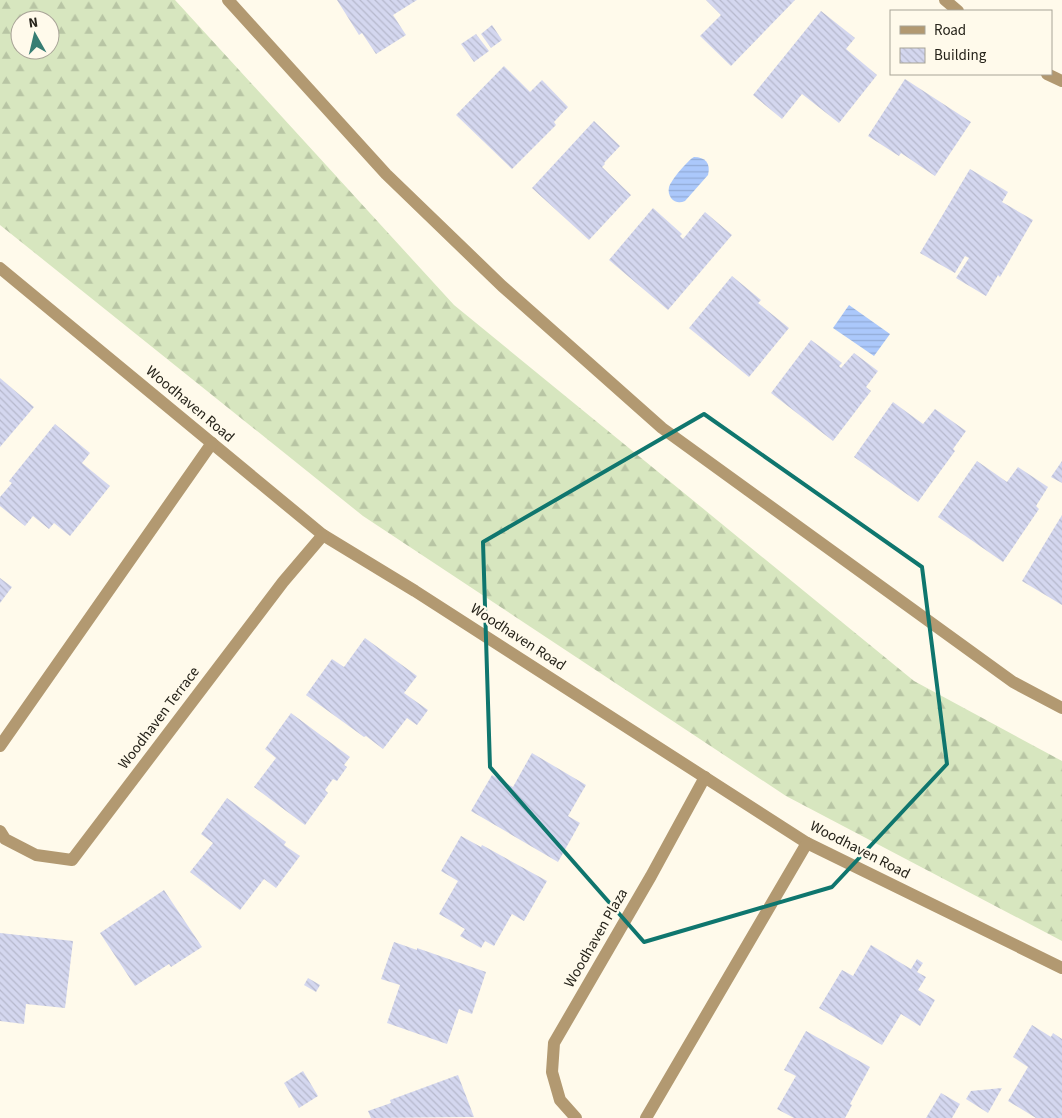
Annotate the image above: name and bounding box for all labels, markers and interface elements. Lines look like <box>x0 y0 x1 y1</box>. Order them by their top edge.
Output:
north arrow <box>10 10 60 60</box>
legend <box>890 10 1052 75</box>
text: N <box>27 13 39 34</box>
text: Road <box>934 20 966 41</box>
text: Building <box>934 45 987 66</box>
street label: Woodhaven Road <box>141 361 239 447</box>
street label: Woodhaven Road <box>466 598 570 676</box>
street label: Woodhaven Terrace <box>113 662 205 774</box>
street label: Woodhaven Road <box>806 816 914 884</box>
street label: Woodhaven Plaza <box>559 885 633 991</box>

